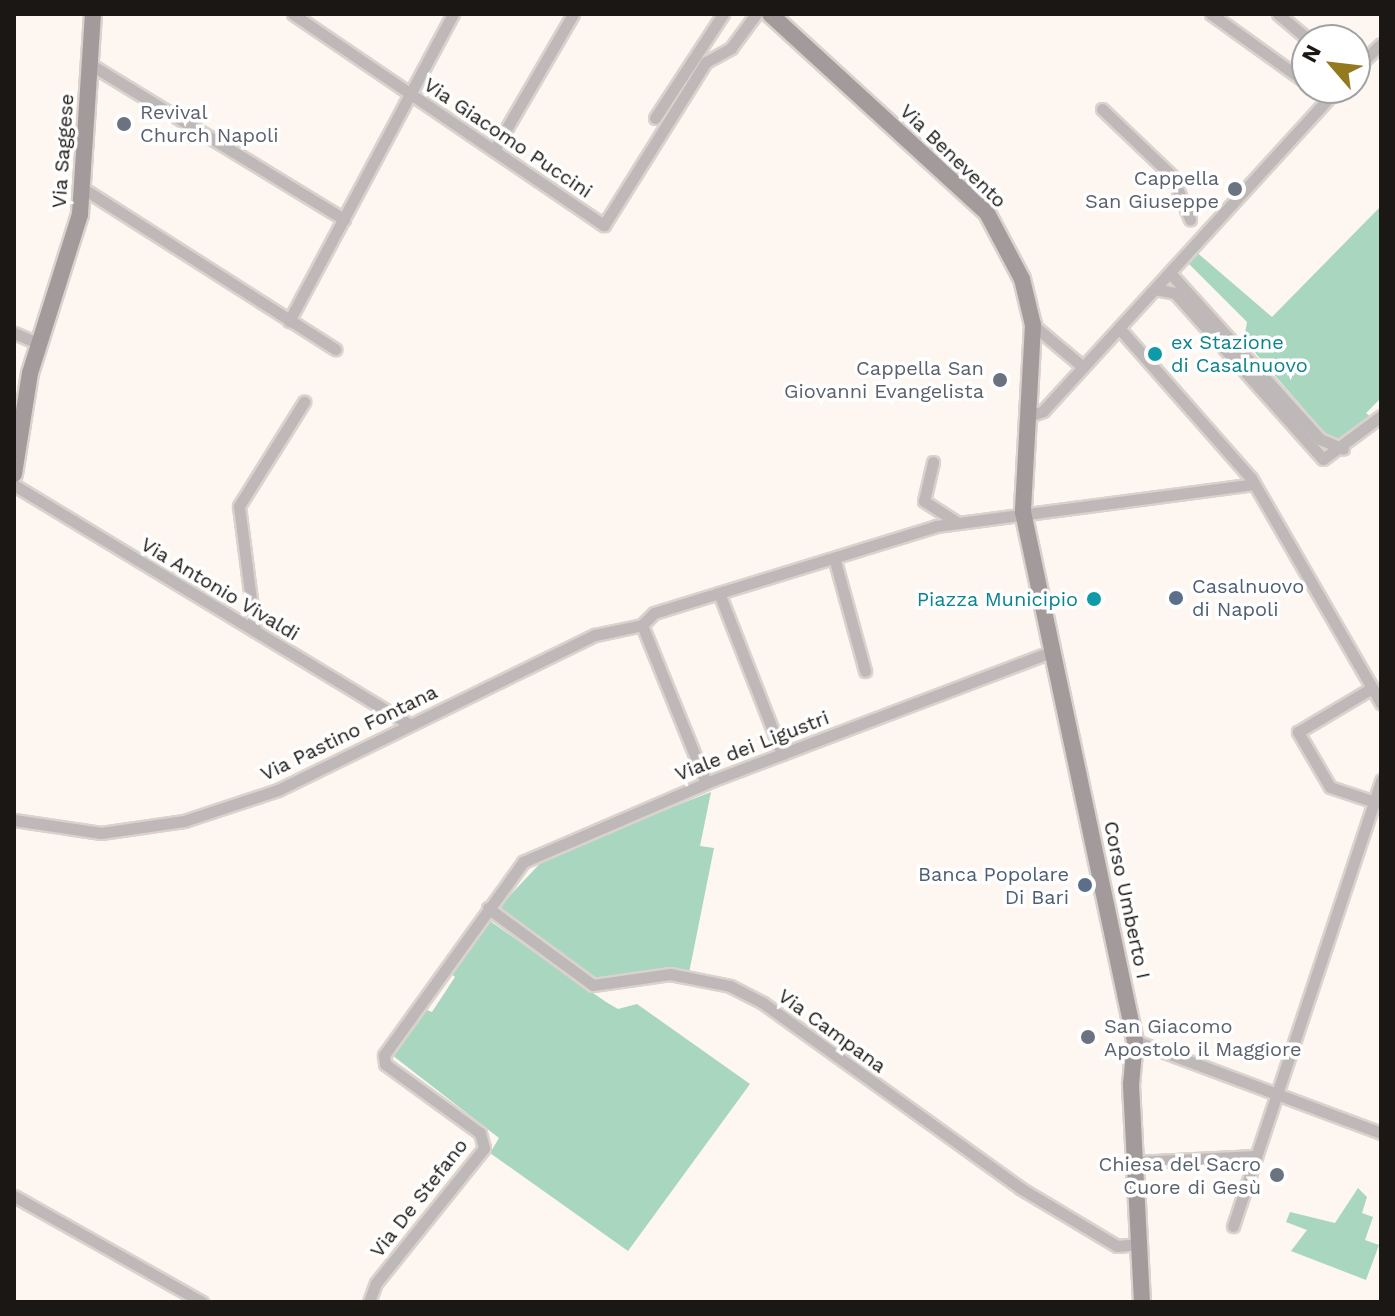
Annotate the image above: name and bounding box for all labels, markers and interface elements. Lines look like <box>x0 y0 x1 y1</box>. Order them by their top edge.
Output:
north arrow <box>1291 24 1371 104</box>
text: N <box>1296 40 1326 67</box>
street label: Via Giacomo Puccini <box>419 73 597 203</box>
street label: Via Saggese <box>47 93 79 209</box>
street label: Via Benevento <box>895 99 1011 213</box>
place label: Revival Church Napoli <box>140 100 279 147</box>
marker: Revival Church Napoli <box>115 115 133 133</box>
place label: Cappella San Giuseppe <box>1085 166 1219 213</box>
marker: Cappella San Giuseppe <box>1226 180 1244 198</box>
place label: ex Stazione di Casalnuovo <box>1171 330 1308 377</box>
marker: ex Stazione di Casalnuovo <box>1146 345 1164 363</box>
place label: Cappella San Giovanni Evangelista <box>784 356 984 403</box>
marker: Cappella San Giovanni Evangelista <box>991 371 1009 389</box>
street label: Via Antonio Vivaldi <box>136 532 304 646</box>
place label: Casalnuovo di Napoli <box>1192 574 1304 621</box>
place label: Piazza Municipio <box>916 587 1078 611</box>
marker: Casalnuovo di Napoli <box>1167 589 1185 607</box>
marker: Piazza Municipio <box>1085 590 1103 608</box>
street label: Via Pastino Fontana <box>257 680 441 786</box>
street label: Viale dei Ligustri <box>672 706 832 786</box>
street label: Corso Umberto I <box>1099 819 1155 981</box>
place label: Banca Popolare Di Bari <box>918 862 1069 909</box>
marker: Banca Popolare Di Bari <box>1076 876 1094 894</box>
street label: Via Campana <box>773 984 891 1078</box>
place label: San Giacomo Apostolo il Maggiore <box>1104 1014 1302 1061</box>
marker: San Giacomo Apostolo il Maggiore <box>1079 1028 1097 1046</box>
street label: Via De Stefano <box>365 1134 473 1262</box>
place label: Chiesa del Sacro Cuore di Gesù <box>1097 1152 1261 1199</box>
marker: Chiesa del Sacro Cuore di Gesù <box>1268 1166 1286 1184</box>

